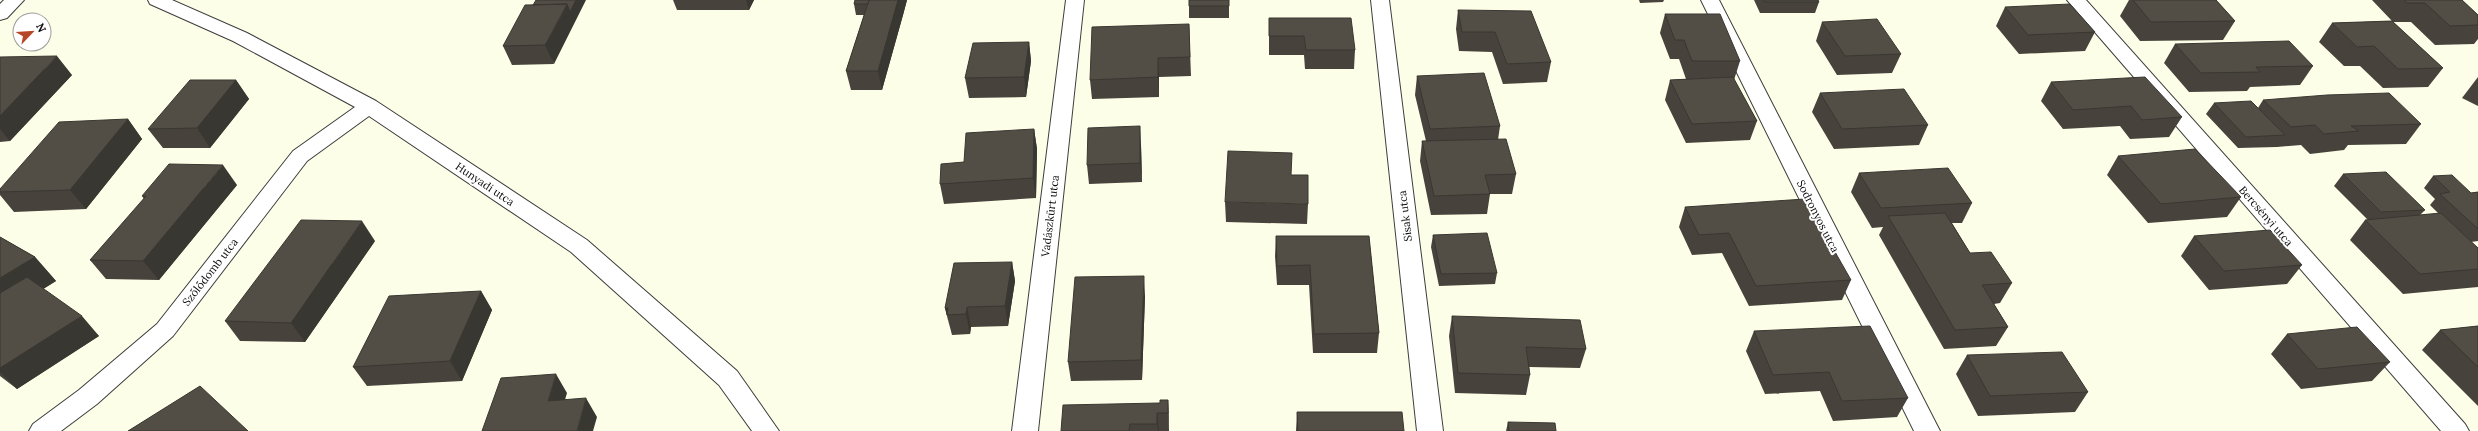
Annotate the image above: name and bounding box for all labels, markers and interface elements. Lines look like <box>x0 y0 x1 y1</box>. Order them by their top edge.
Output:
north arrow <box>12 12 52 52</box>
text: N <box>33 21 49 35</box>
street label: Hunyadi utca <box>453 159 517 209</box>
street label: Vadászkürt utca <box>1038 174 1062 259</box>
street label: Sodronyos utca <box>1794 177 1842 255</box>
street label: Bercsényi utca <box>2236 183 2296 249</box>
street label: Sisak utca <box>1395 189 1415 242</box>
street label: Szőlődomb utca <box>179 235 241 309</box>

